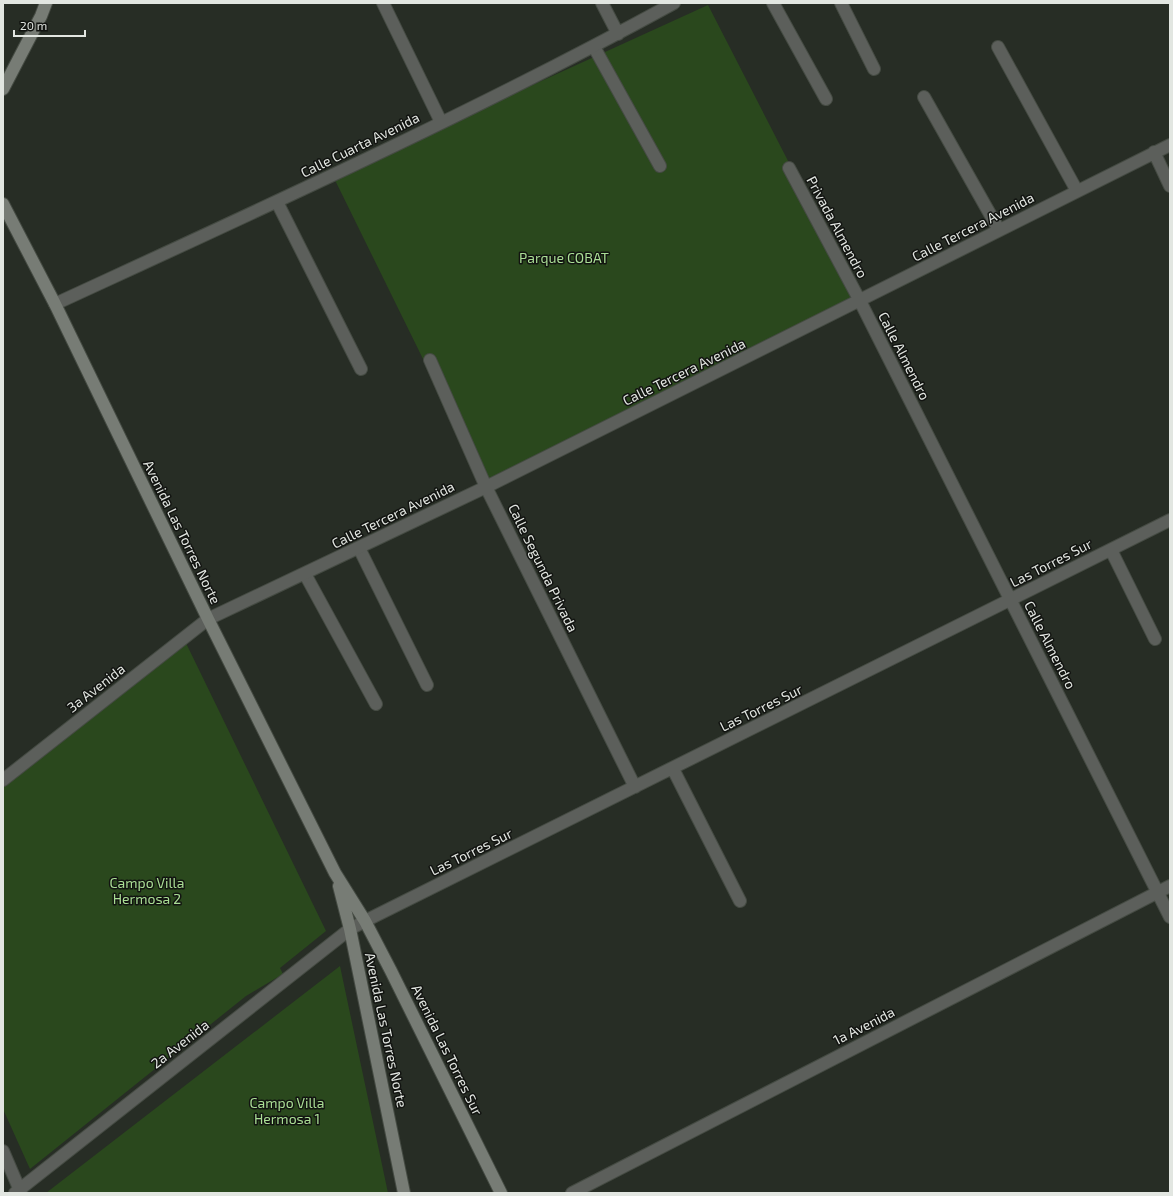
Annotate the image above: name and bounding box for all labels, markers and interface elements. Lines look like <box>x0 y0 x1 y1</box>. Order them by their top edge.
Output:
scale bar <box>14 12 85 38</box>
text: 20 m <box>20 18 47 32</box>
street label: Calle Cuarta Avenida <box>297 108 422 181</box>
street label: Privada Almendro <box>803 173 872 281</box>
street label: Calle Tercera Avenida <box>909 188 1037 265</box>
park label: Parque COBAT <box>519 249 609 266</box>
street label: Calle Almendro <box>875 309 934 403</box>
street label: Calle Tercera Avenida <box>619 334 748 409</box>
street label: Avenida Las Torres Norte <box>140 457 225 607</box>
street label: Calle Tercera Avenida <box>328 477 457 552</box>
street label: Calle Segunda Privada <box>505 501 582 635</box>
street label: Las Torres Sur <box>1007 534 1095 590</box>
street label: Calle Almendro <box>1021 598 1080 692</box>
street label: 3a Avenida <box>63 660 128 716</box>
street label: Las Torres Sur <box>717 680 805 735</box>
street label: Las Torres Sur <box>427 824 515 879</box>
park label: Campo Villa Hermosa 2 <box>110 874 184 907</box>
street label: Avenida Las Torres Norte <box>362 951 411 1109</box>
street label: Avenida Las Torres Sur <box>408 982 487 1118</box>
street label: 1a Avenida <box>830 1003 897 1048</box>
street label: 2a Avenida <box>147 1016 212 1072</box>
park label: Campo Villa Hermosa 1 <box>250 1094 324 1127</box>

